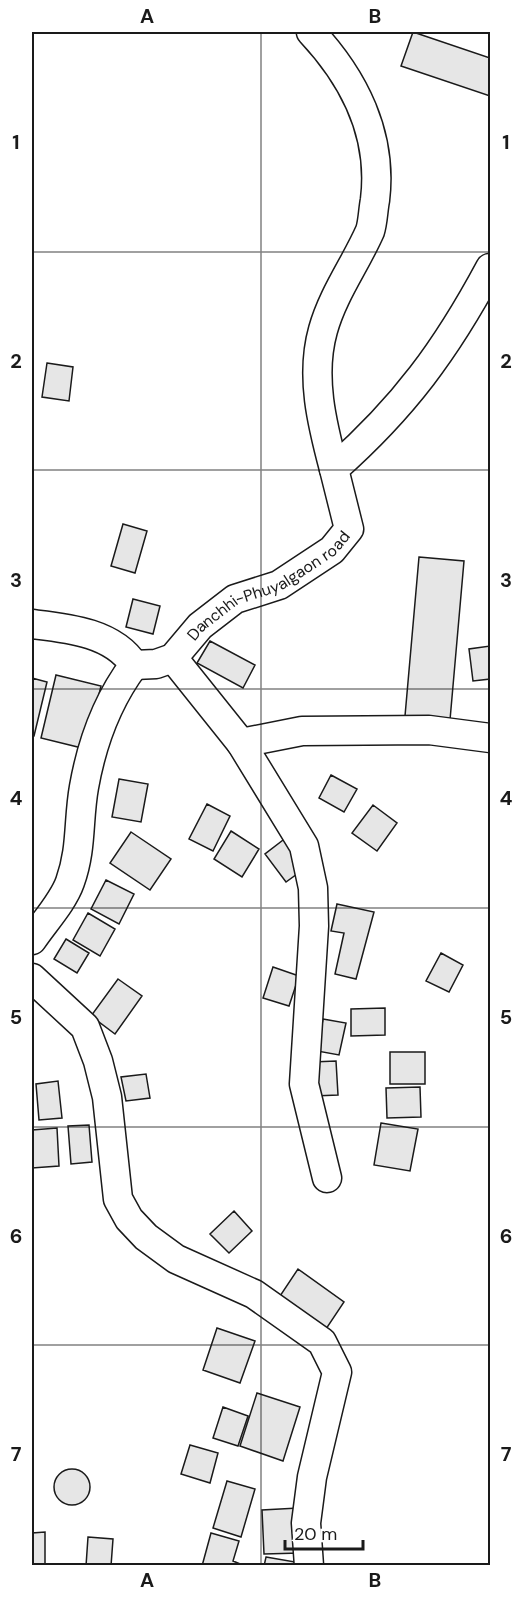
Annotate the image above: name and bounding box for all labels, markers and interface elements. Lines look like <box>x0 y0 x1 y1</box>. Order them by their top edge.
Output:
text: A <box>140 3 154 29</box>
text: B <box>369 3 381 29</box>
text: 1 <box>12 129 20 155</box>
text: 1 <box>502 129 510 155</box>
text: 2 <box>10 348 22 374</box>
text: 2 <box>500 348 512 374</box>
street label: Danchhi-Phuyalgaon road <box>182 526 355 645</box>
text: 3 <box>10 567 22 593</box>
text: 3 <box>500 567 512 593</box>
text: 4 <box>10 785 23 811</box>
text: 4 <box>500 785 513 811</box>
text: 5 <box>10 1004 22 1030</box>
text: 5 <box>500 1004 512 1030</box>
text: 6 <box>10 1223 22 1249</box>
text: 6 <box>500 1223 512 1249</box>
text: 7 <box>11 1441 22 1467</box>
text: 7 <box>501 1441 512 1467</box>
scale bar <box>285 1513 363 1551</box>
text: 20 m <box>294 1522 337 1546</box>
text: A <box>140 1567 154 1593</box>
text: B <box>369 1567 381 1593</box>

